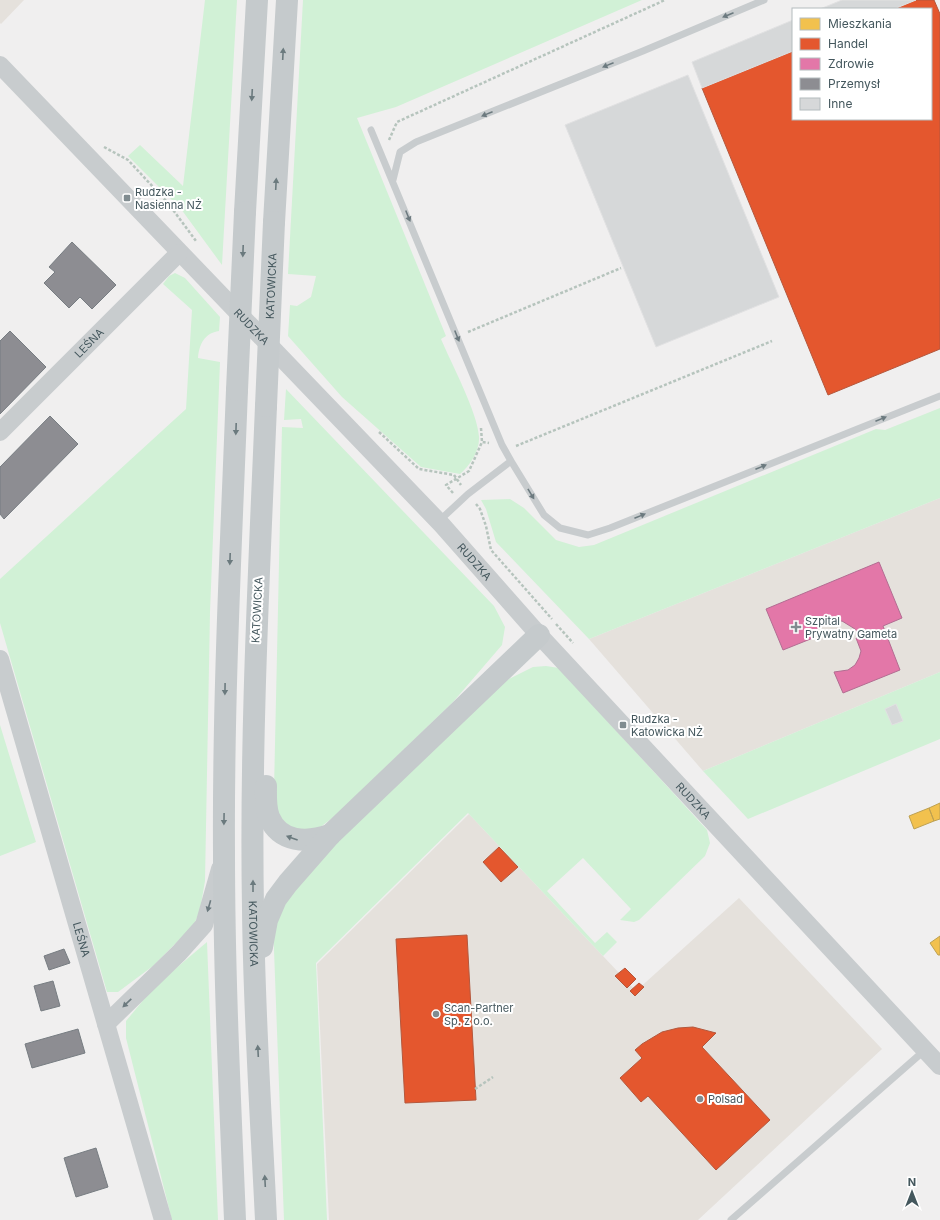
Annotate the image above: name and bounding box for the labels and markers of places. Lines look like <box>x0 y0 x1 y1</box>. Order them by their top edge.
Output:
place label: Rudzka - Nasienna NŻ <box>135 185 202 212</box>
marker: Rudzka - Nasienna NŻ <box>122 193 132 203</box>
place label: Szpital Prywatny Gameta <box>805 614 897 641</box>
marker: Szpital Prywatny Gameta <box>790 621 802 633</box>
place label: Rudzka - Katowicka NŻ <box>631 712 703 739</box>
marker: Rudzka - Katowicka NŻ <box>618 720 628 730</box>
place label: Scan-Partner Sp. z o.o. <box>444 1001 513 1028</box>
marker: Scan-Partner Sp. z o.o. <box>431 1009 441 1019</box>
place label: Polsad <box>708 1092 743 1106</box>
marker: Polsad <box>695 1094 705 1104</box>

